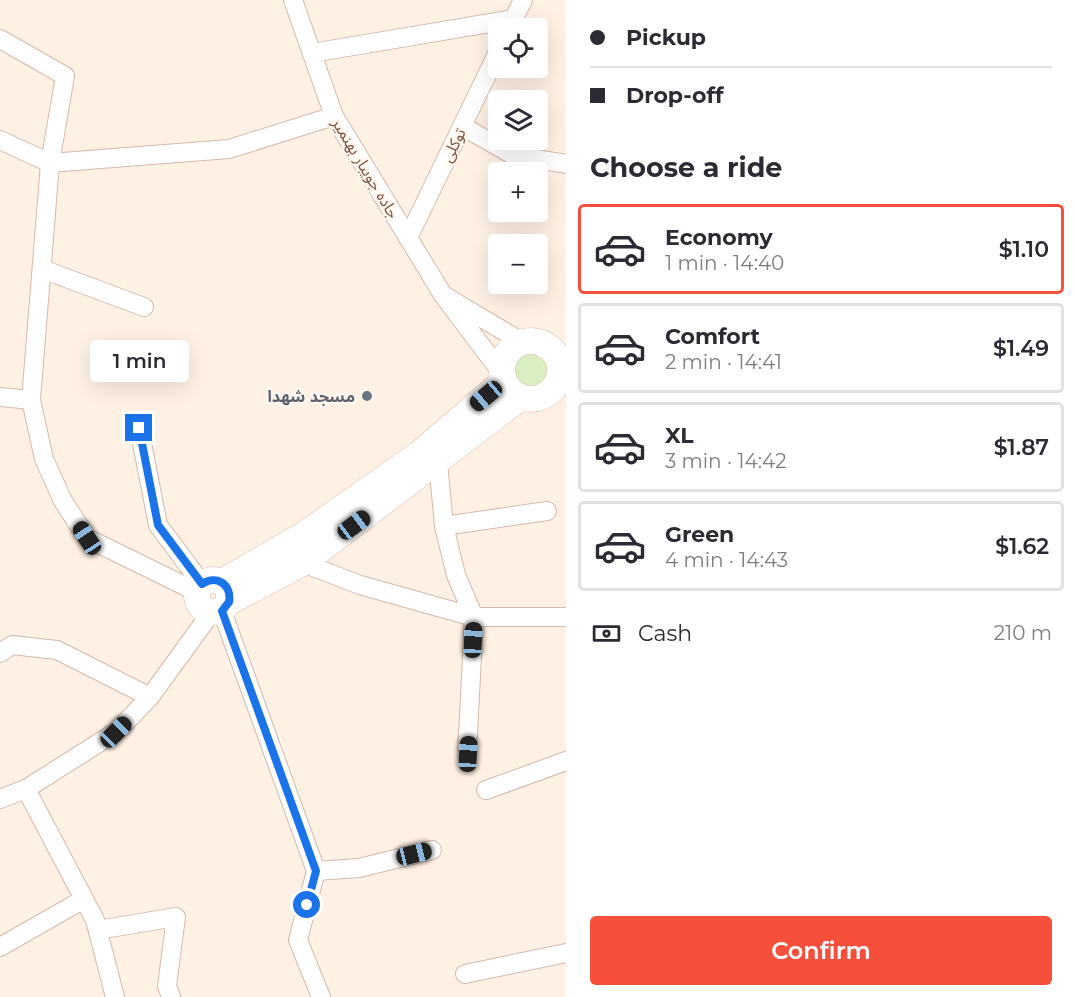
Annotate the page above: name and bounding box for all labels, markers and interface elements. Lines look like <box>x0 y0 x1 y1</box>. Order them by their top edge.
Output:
map controls <box>488 18 548 294</box>
button: locate <box>488 18 548 78</box>
text: Pickup <box>626 24 706 51</box>
text: Drop-off <box>626 82 724 109</box>
button: layers <box>488 90 548 150</box>
street label: جاده جویبار بهنمیر <box>328 114 403 222</box>
street label: توکلی <box>437 125 470 165</box>
text: Choose a ride <box>590 151 782 184</box>
button: + <box>488 162 548 222</box>
icon: car <box>593 222 647 276</box>
text: Economy <box>665 224 773 251</box>
button: − <box>488 234 548 294</box>
text: $1.10 <box>999 236 1049 263</box>
text: 1 min · 14:40 <box>665 251 784 275</box>
icon: car <box>593 321 647 375</box>
text: Comfort <box>665 323 760 350</box>
text: $1.49 <box>993 335 1049 362</box>
callout: 1 min <box>90 341 188 383</box>
text: 1 min <box>113 349 166 373</box>
text: 2 min · 14:41 <box>665 350 782 374</box>
car <box>466 378 506 414</box>
place label: مسجد شهدا <box>267 387 355 406</box>
marker: مسجد شهدا <box>360 389 374 403</box>
route end <box>125 414 152 441</box>
icon: car <box>593 420 647 474</box>
text: XL <box>665 422 694 449</box>
text: $1.87 <box>994 434 1049 461</box>
text: 3 min · 14:42 <box>665 449 787 473</box>
car <box>334 507 374 543</box>
car <box>70 518 104 558</box>
icon: car <box>593 519 647 573</box>
text: Green <box>665 521 734 548</box>
text: $1.62 <box>995 533 1049 560</box>
text: 4 min · 14:43 <box>665 548 788 572</box>
icon: cash <box>590 617 623 650</box>
text: Cash <box>638 620 692 647</box>
text: 210 m <box>994 621 1052 645</box>
car <box>463 622 483 658</box>
car <box>97 713 135 751</box>
car <box>458 736 478 772</box>
car <box>394 841 434 867</box>
route start <box>293 891 320 918</box>
button: Confirm <box>590 916 1052 985</box>

